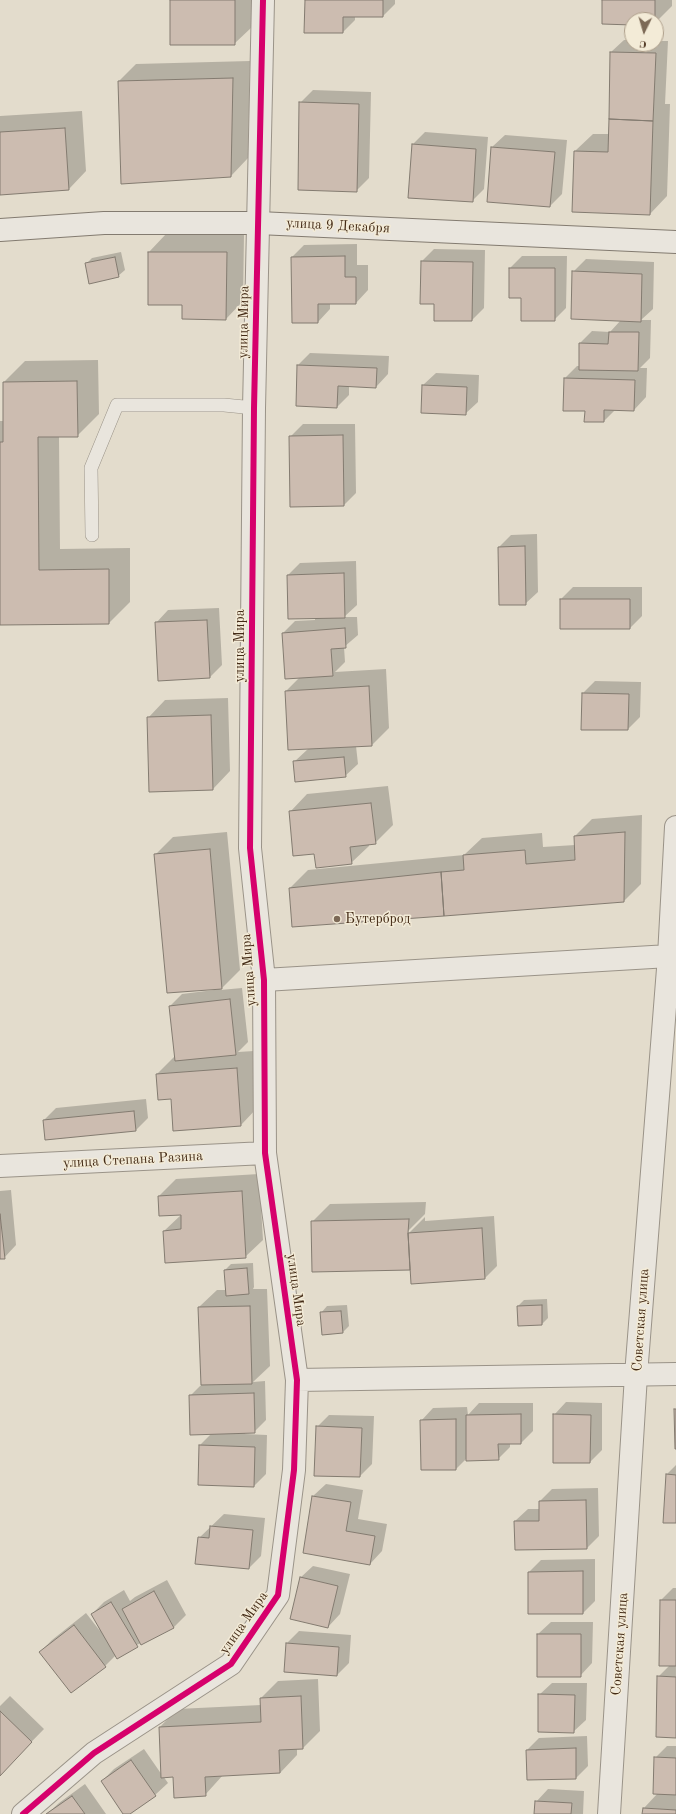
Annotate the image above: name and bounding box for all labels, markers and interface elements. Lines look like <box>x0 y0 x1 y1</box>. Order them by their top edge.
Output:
north arrow <box>624 12 664 52</box>
text: С <box>639 38 647 49</box>
street label: улица 9 Декабря <box>286 215 390 237</box>
street label: улица Мира <box>235 285 253 359</box>
street label: улица Мира <box>232 609 248 683</box>
place label: Бутерброд <box>345 911 410 927</box>
marker: Бутерброд <box>332 914 342 924</box>
street label: улица Мира <box>238 933 260 1007</box>
street label: улица Степана Разина <box>63 1148 203 1172</box>
street label: улица Мира <box>283 1253 309 1327</box>
street label: Советская улица <box>629 1268 653 1372</box>
street label: улица Мира <box>216 1588 272 1658</box>
street label: Советская улица <box>608 1592 632 1696</box>

